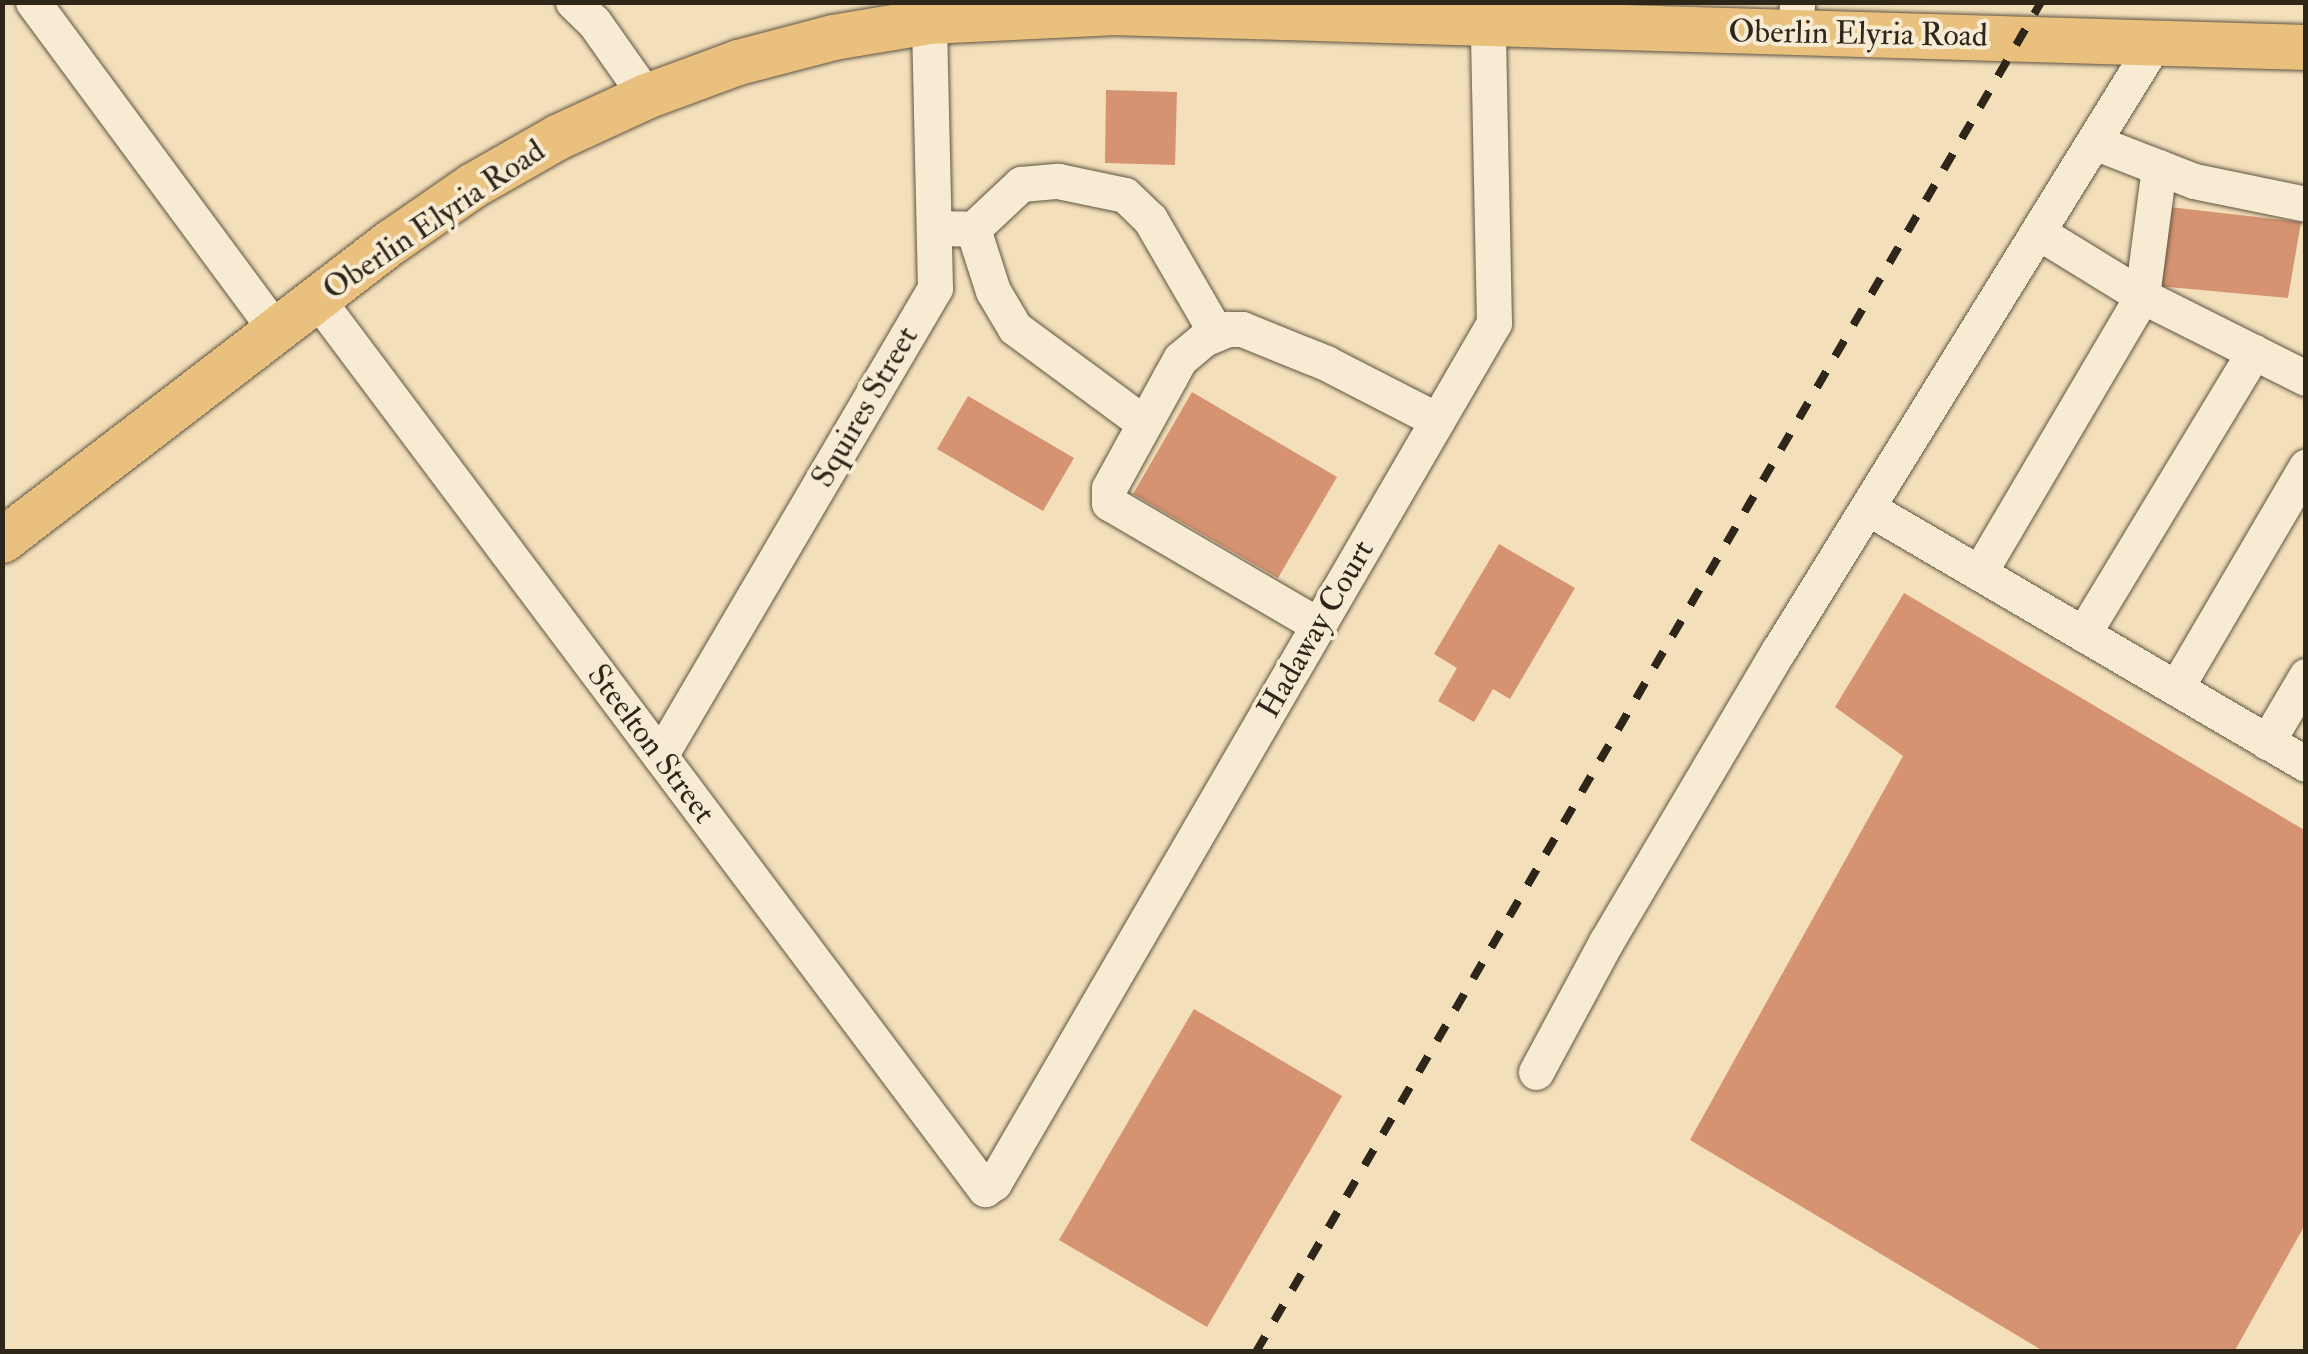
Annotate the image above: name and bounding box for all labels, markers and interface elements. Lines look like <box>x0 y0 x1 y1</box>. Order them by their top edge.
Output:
street label: Oberlin Elyria Road <box>1728 13 1988 55</box>
street label: Oberlin Elyria Road <box>316 132 552 308</box>
street label: Squires Street <box>803 320 927 494</box>
street label: Hadaway Court <box>1250 533 1382 725</box>
street label: Steelton Street <box>579 657 723 831</box>

